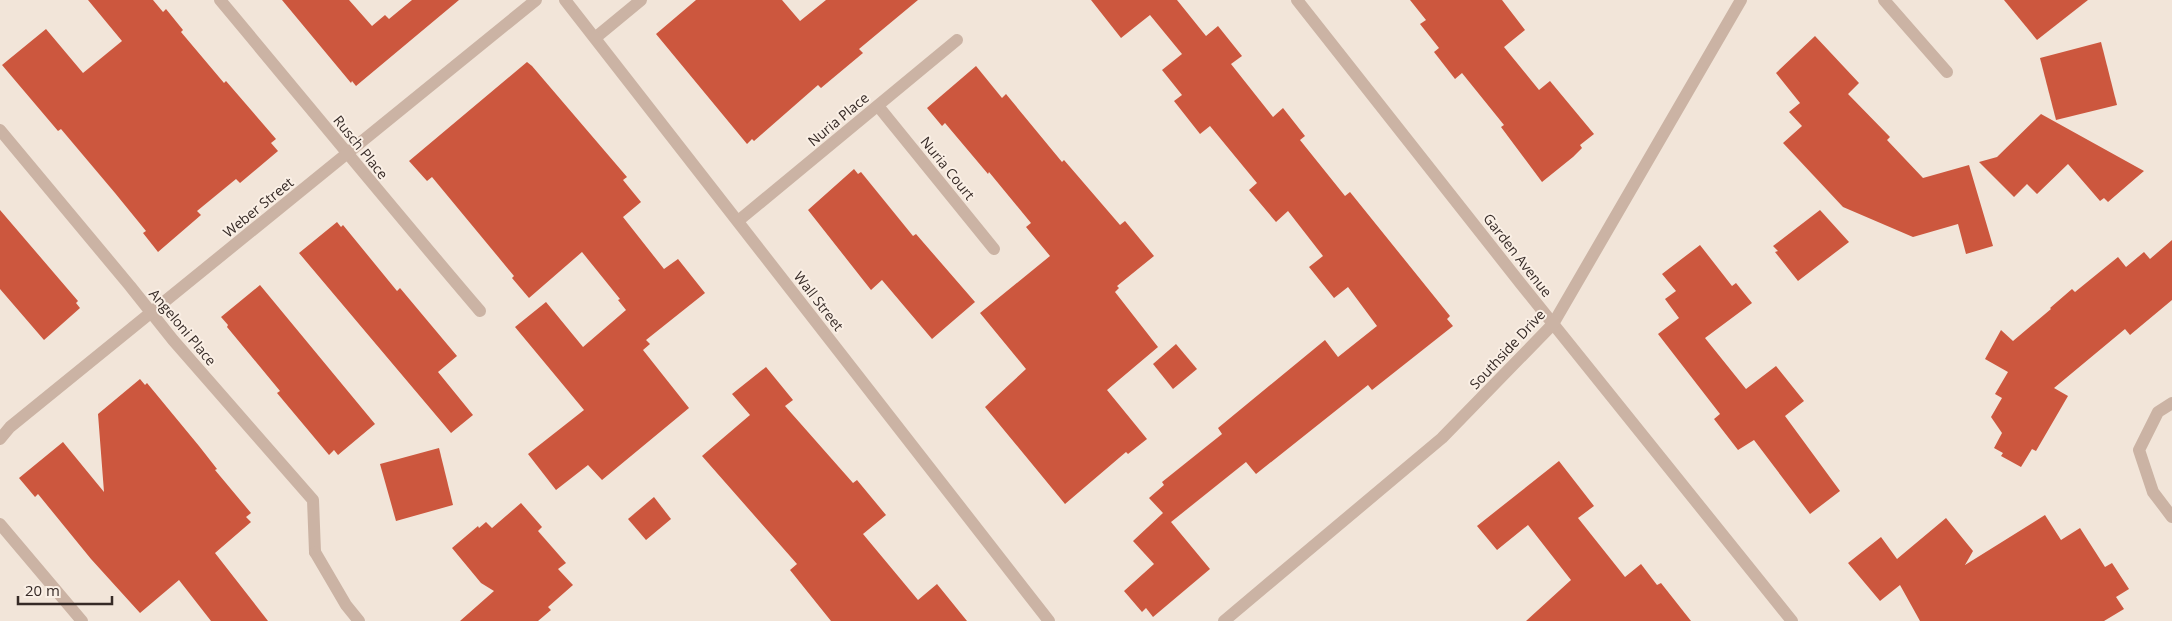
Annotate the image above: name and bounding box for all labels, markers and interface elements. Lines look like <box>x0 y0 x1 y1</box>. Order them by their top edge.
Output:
street label: Nuria Place <box>804 88 873 150</box>
street label: Rusch Place <box>329 111 393 183</box>
street label: Nuria Court <box>917 132 979 204</box>
street label: Weber Street <box>219 173 297 241</box>
street label: Garden Avenue <box>1479 209 1557 301</box>
street label: Wall Street <box>790 267 848 335</box>
street label: Angeloni Place <box>145 285 221 370</box>
street label: Southside Drive <box>1465 305 1549 393</box>
scale bar <box>18 574 111 606</box>
text: 20 m <box>25 580 60 600</box>

